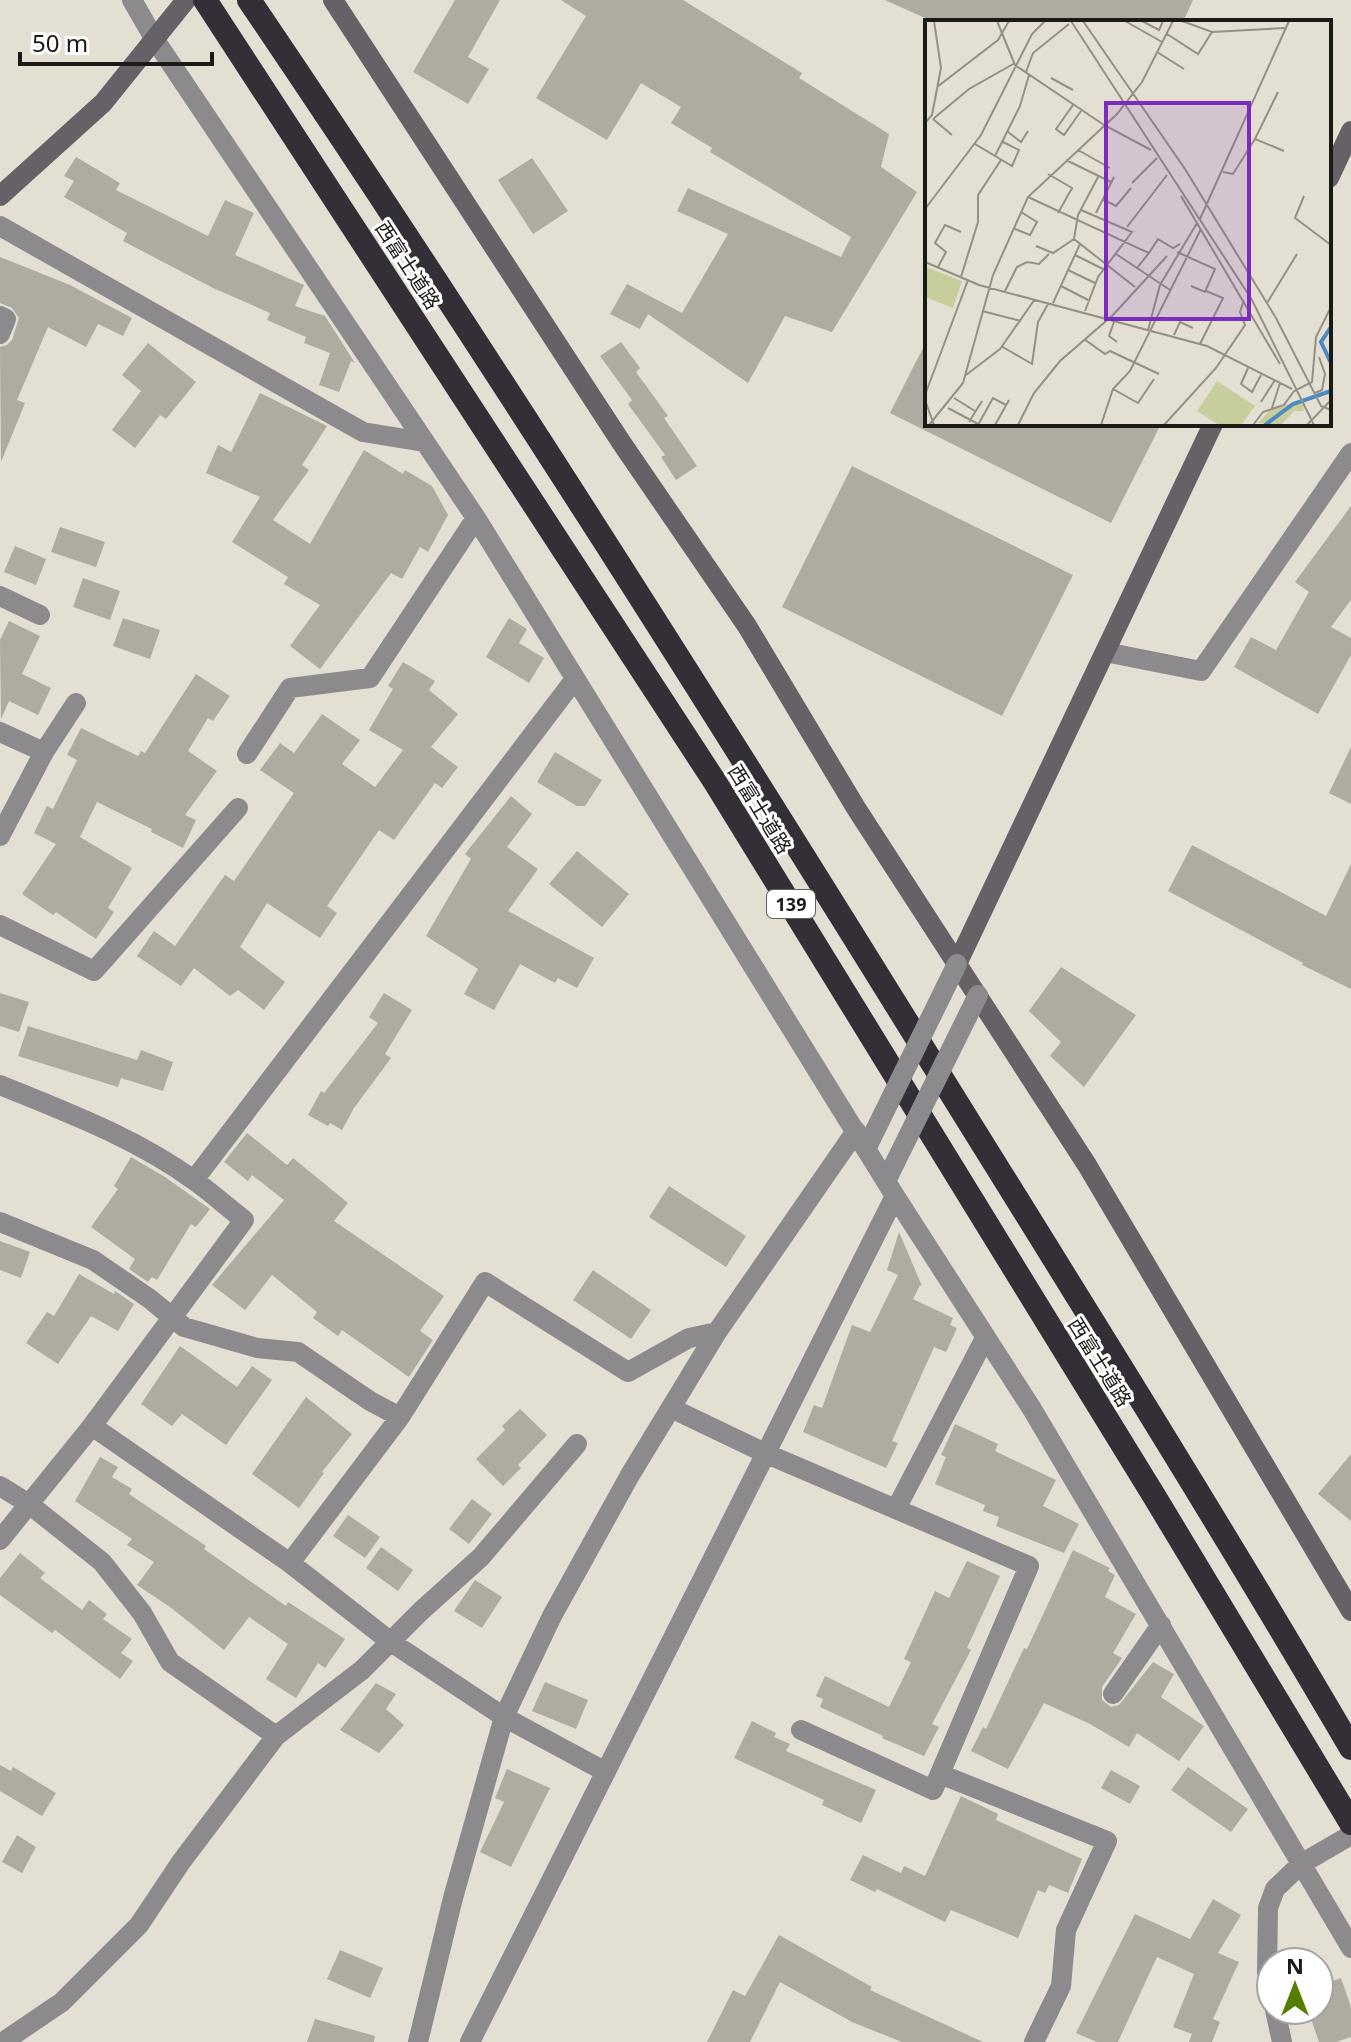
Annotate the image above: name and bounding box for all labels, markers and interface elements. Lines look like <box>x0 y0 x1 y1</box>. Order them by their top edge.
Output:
scale bar <box>20 16 212 66</box>
inset map <box>925 20 1331 426</box>
text: 50 m <box>32 26 88 59</box>
street label: 西富士道路 <box>369 216 447 314</box>
street label: 西富士道路 <box>722 759 798 859</box>
road number: 139 <box>767 890 815 918</box>
street label: 西富士道路 <box>1062 1312 1138 1412</box>
north arrow <box>1255 1946 1335 2026</box>
text: N <box>1286 1950 1304 1980</box>

